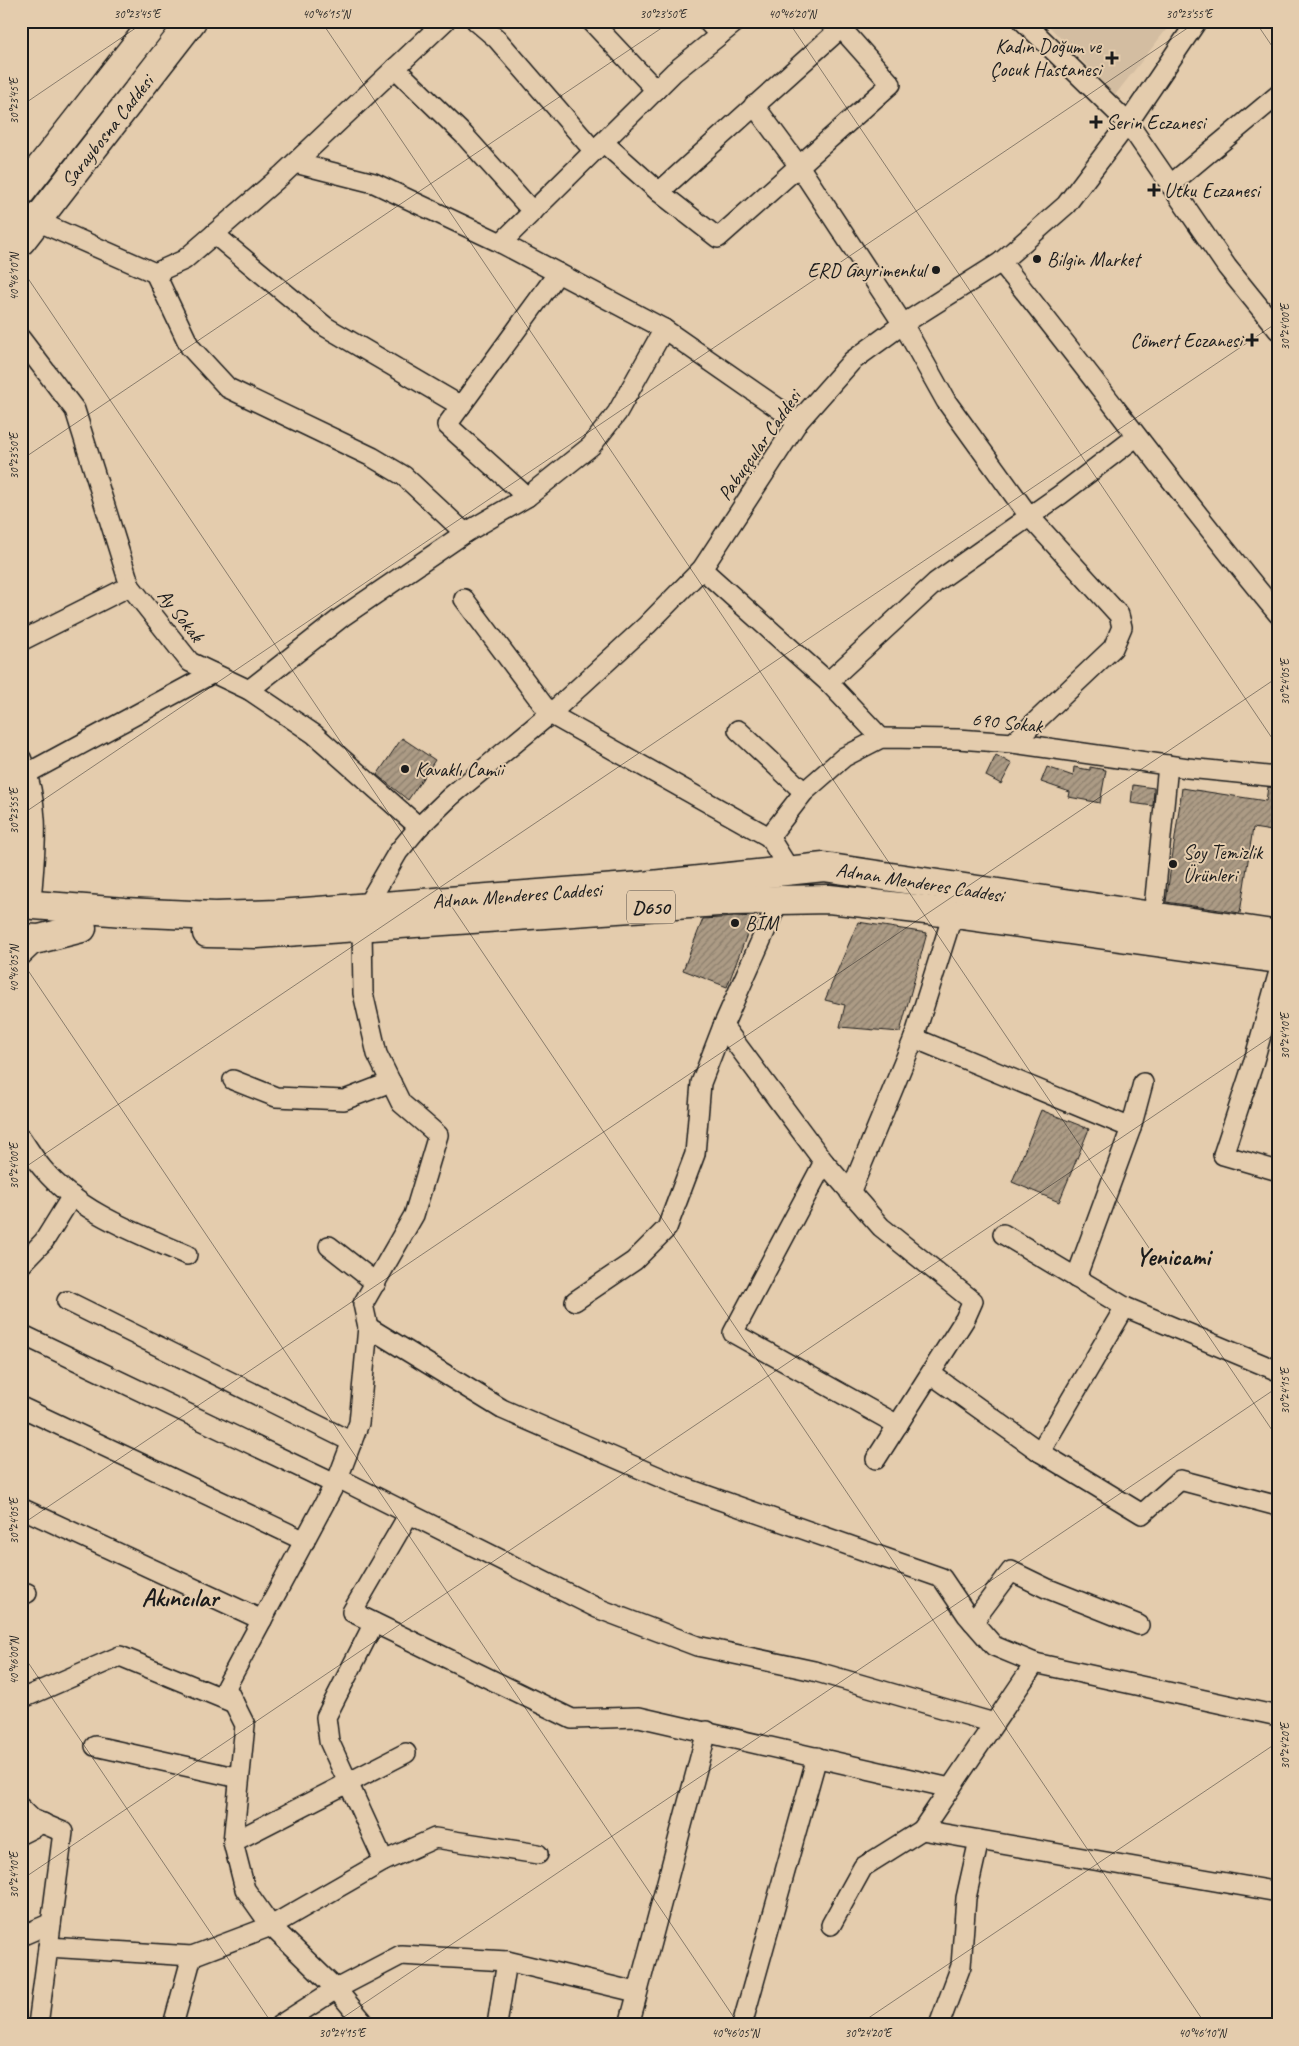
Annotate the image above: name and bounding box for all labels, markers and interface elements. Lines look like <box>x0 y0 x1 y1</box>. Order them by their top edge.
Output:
text: 30°23'45"E <box>114 6 162 22</box>
text: 40°46'15"N <box>302 6 351 22</box>
text: 30°23'50"E <box>640 6 688 22</box>
text: 40°46'20"N <box>768 6 817 22</box>
text: 30°23'55"E <box>1166 6 1214 22</box>
place label: Kadın Doğum ve Çocuk Hastanesi <box>990 34 1103 82</box>
marker: Kadın Doğum ve Çocuk Hastanesi <box>1105 51 1119 65</box>
street label: Saraybosna Caddesi <box>56 68 160 192</box>
text: 30°23'45"E <box>6 76 22 124</box>
place label: Serin Eczanesi <box>1106 110 1207 135</box>
marker: Serin Eczanesi <box>1090 116 1102 128</box>
place label: Utku Eczanesi <box>1164 178 1262 203</box>
marker: Utku Eczanesi <box>1148 184 1160 196</box>
place label: Bilgin Market <box>1047 247 1143 272</box>
text: 40°46'10"N <box>6 252 22 301</box>
marker: Bilgin Market <box>1031 253 1043 265</box>
place label: ERD Gayrimenkul <box>807 258 930 283</box>
marker: ERD Gayrimenkul <box>930 264 942 276</box>
text: 30°24'00"E <box>1277 302 1293 350</box>
place label: Cömert Eczanesi <box>1130 328 1244 353</box>
marker: Cömert Eczanesi <box>1246 334 1258 346</box>
street label: Pabuççular Caddesi <box>712 383 808 505</box>
text: 30°23'50"E <box>6 431 22 479</box>
street label: Ay Sokak <box>152 584 210 648</box>
text: 30°24'05"E <box>1277 657 1293 705</box>
street label: 690 Sokak <box>970 706 1045 739</box>
place label: Kavaklı Camii <box>415 757 506 782</box>
marker: Kavaklı Camii <box>399 763 411 775</box>
text: 30°23'55"E <box>6 786 22 834</box>
place label: Soy Temizlik Ürünleri <box>1183 840 1264 888</box>
street label: Adnan Menderes Caddesi <box>834 857 1008 908</box>
marker: Soy Temizlik Ürünleri <box>1167 858 1179 870</box>
street label: Adnan Menderes Caddesi <box>432 877 605 914</box>
road number: D650 <box>627 890 675 924</box>
place label: BİM <box>745 911 779 936</box>
marker: BİM <box>729 917 741 929</box>
text: 40°46'05"N <box>6 944 22 993</box>
text: 30°24'10"E <box>1277 1011 1293 1059</box>
text: 30°24'00"E <box>6 1141 22 1189</box>
district label: Yenicami <box>1136 1241 1213 1273</box>
text: 30°24'15"E <box>1277 1366 1293 1414</box>
text: 30°24'05"E <box>6 1496 22 1544</box>
district label: Akıncılar <box>142 1582 221 1614</box>
text: 40°46'00"N <box>6 1636 22 1685</box>
text: 30°24'20"E <box>1277 1721 1293 1769</box>
text: 30°24'10"E <box>6 1850 22 1898</box>
text: 30°24'15"E <box>319 2025 367 2041</box>
text: 40°46'05"N <box>711 2025 760 2041</box>
text: 30°24'20"E <box>845 2025 893 2041</box>
text: 40°46'10"N <box>1178 2025 1227 2041</box>

